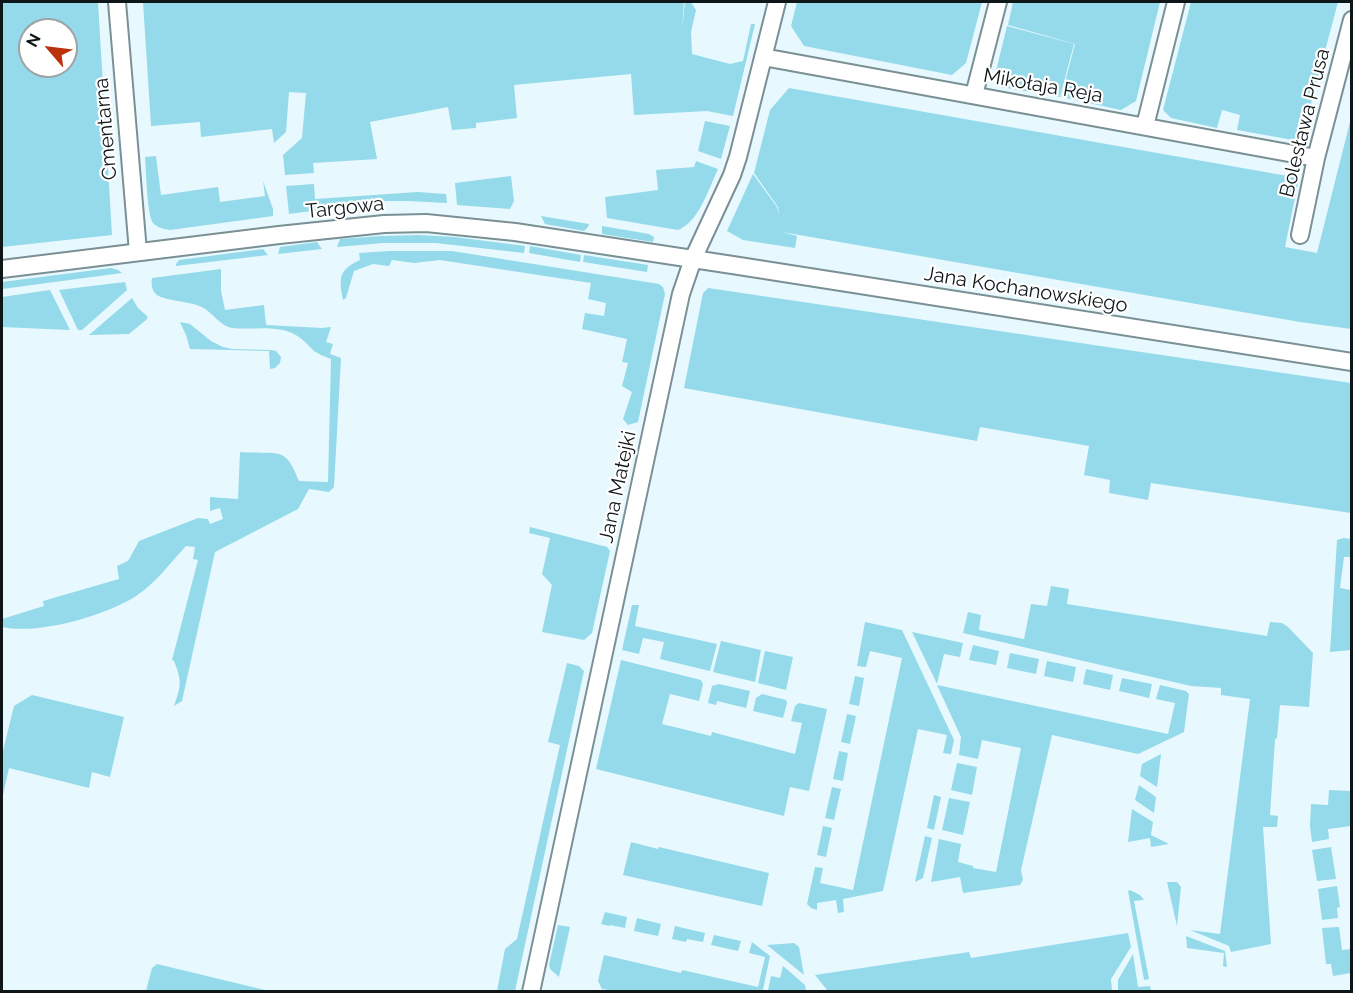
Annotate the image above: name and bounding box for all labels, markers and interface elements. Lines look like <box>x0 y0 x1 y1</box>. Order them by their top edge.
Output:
north arrow <box>18 18 78 78</box>
text: N <box>22 30 45 50</box>
street label: Bolesława Prusa <box>1275 46 1335 200</box>
street label: Mikołaja Reja <box>981 64 1105 108</box>
street label: Cmentarna <box>90 77 122 181</box>
street label: Targowa <box>305 192 385 224</box>
street label: Jana Kochanowskiego <box>923 262 1129 318</box>
street label: Jana Matejki <box>594 429 642 545</box>

